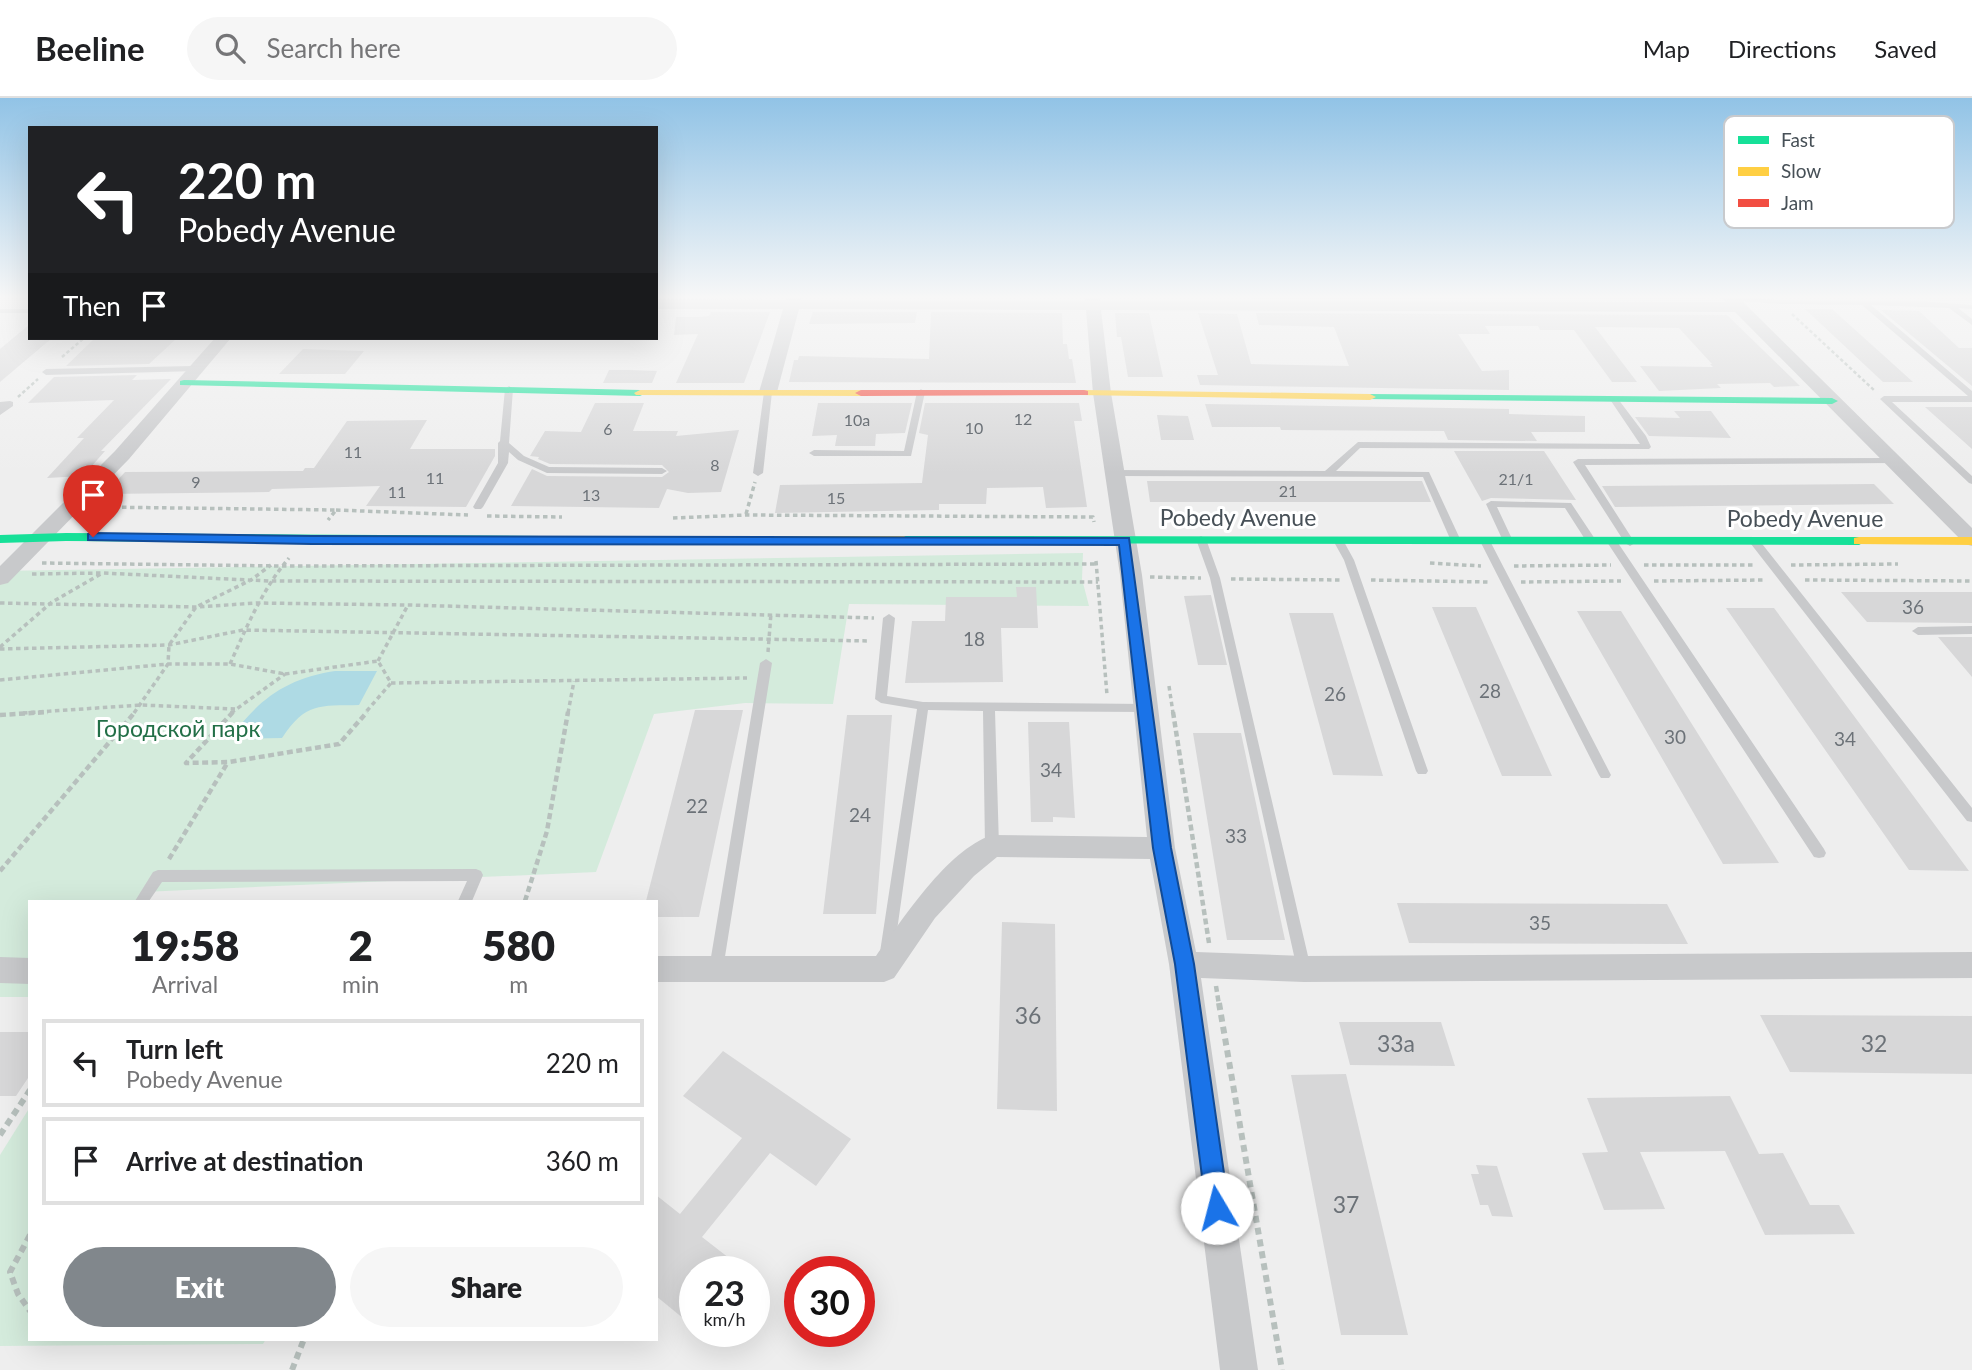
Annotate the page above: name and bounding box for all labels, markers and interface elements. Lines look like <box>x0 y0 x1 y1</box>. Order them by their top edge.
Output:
search box <box>187 17 677 80</box>
text: Beeline <box>35 28 145 68</box>
icon: search <box>211 29 249 67</box>
text: Search here <box>267 32 401 64</box>
text: Map <box>1643 34 1690 63</box>
text: Directions <box>1728 34 1836 63</box>
text: Saved <box>1874 34 1937 63</box>
legend <box>1724 116 1954 228</box>
text: Fast <box>1781 128 1815 151</box>
text: 220 m <box>178 151 316 209</box>
icon: left <box>63 154 154 245</box>
text: Slow <box>1781 159 1821 182</box>
text: Jam <box>1781 191 1814 214</box>
text: Pobedy Avenue <box>178 210 396 249</box>
icon: arrive <box>135 287 173 325</box>
text: Then <box>63 290 121 322</box>
house number: 12 <box>1014 409 1032 428</box>
house number: 10а <box>844 410 870 429</box>
house number: 10 <box>965 418 983 437</box>
house number: 6 <box>603 419 613 438</box>
house number: 11 <box>344 442 362 461</box>
house number: 8 <box>710 455 720 474</box>
pin <box>63 465 123 537</box>
house number: 11 <box>426 468 444 487</box>
house number: 21/1 <box>1498 469 1534 488</box>
house number: 9 <box>191 472 201 491</box>
icon: arrive <box>74 476 112 514</box>
house number: 21 <box>1279 481 1297 500</box>
house number: 11 <box>388 482 406 501</box>
house number: 13 <box>582 485 600 504</box>
house number: 15 <box>827 488 845 507</box>
street label: Pobedy Avenue <box>1160 503 1316 531</box>
street label: Pobedy Avenue <box>1727 504 1883 532</box>
house number: 36 <box>1902 595 1924 618</box>
house number: 18 <box>963 627 985 650</box>
house number: 28 <box>1479 679 1501 702</box>
house number: 26 <box>1324 682 1346 705</box>
park label: Городской парк <box>96 714 260 742</box>
house number: 30 <box>1664 725 1686 748</box>
house number: 34 <box>1834 727 1856 750</box>
house number: 34 <box>1040 758 1062 781</box>
house number: 22 <box>686 794 708 817</box>
house number: 24 <box>849 803 871 826</box>
house number: 33 <box>1225 824 1247 847</box>
house number: 35 <box>1529 911 1551 934</box>
text: 19:58 <box>131 920 239 970</box>
text: 2 <box>349 920 373 970</box>
text: 580 <box>482 920 555 970</box>
text: Arrival <box>152 970 218 998</box>
text: min <box>342 970 379 998</box>
text: m <box>509 970 528 998</box>
house number: 36 <box>1015 1001 1041 1029</box>
house number: 33а <box>1377 1029 1415 1057</box>
house number: 32 <box>1861 1029 1887 1057</box>
text: Turn left <box>126 1033 223 1065</box>
icon: left <box>67 1044 105 1082</box>
text: 220 m <box>546 1047 619 1079</box>
text: Pobedy Avenue <box>126 1065 283 1093</box>
icon: arrive <box>67 1142 105 1180</box>
text: Arrive at destination <box>126 1145 363 1177</box>
text: 360 m <box>546 1145 619 1177</box>
position arrow <box>1180 1171 1254 1245</box>
house number: 37 <box>1333 1190 1359 1218</box>
button: Exit <box>63 1247 336 1327</box>
button: Share <box>350 1247 623 1327</box>
speed limit sign: 30 <box>784 1256 875 1347</box>
text: 23 <box>704 1271 745 1313</box>
text: km/h <box>703 1308 746 1330</box>

